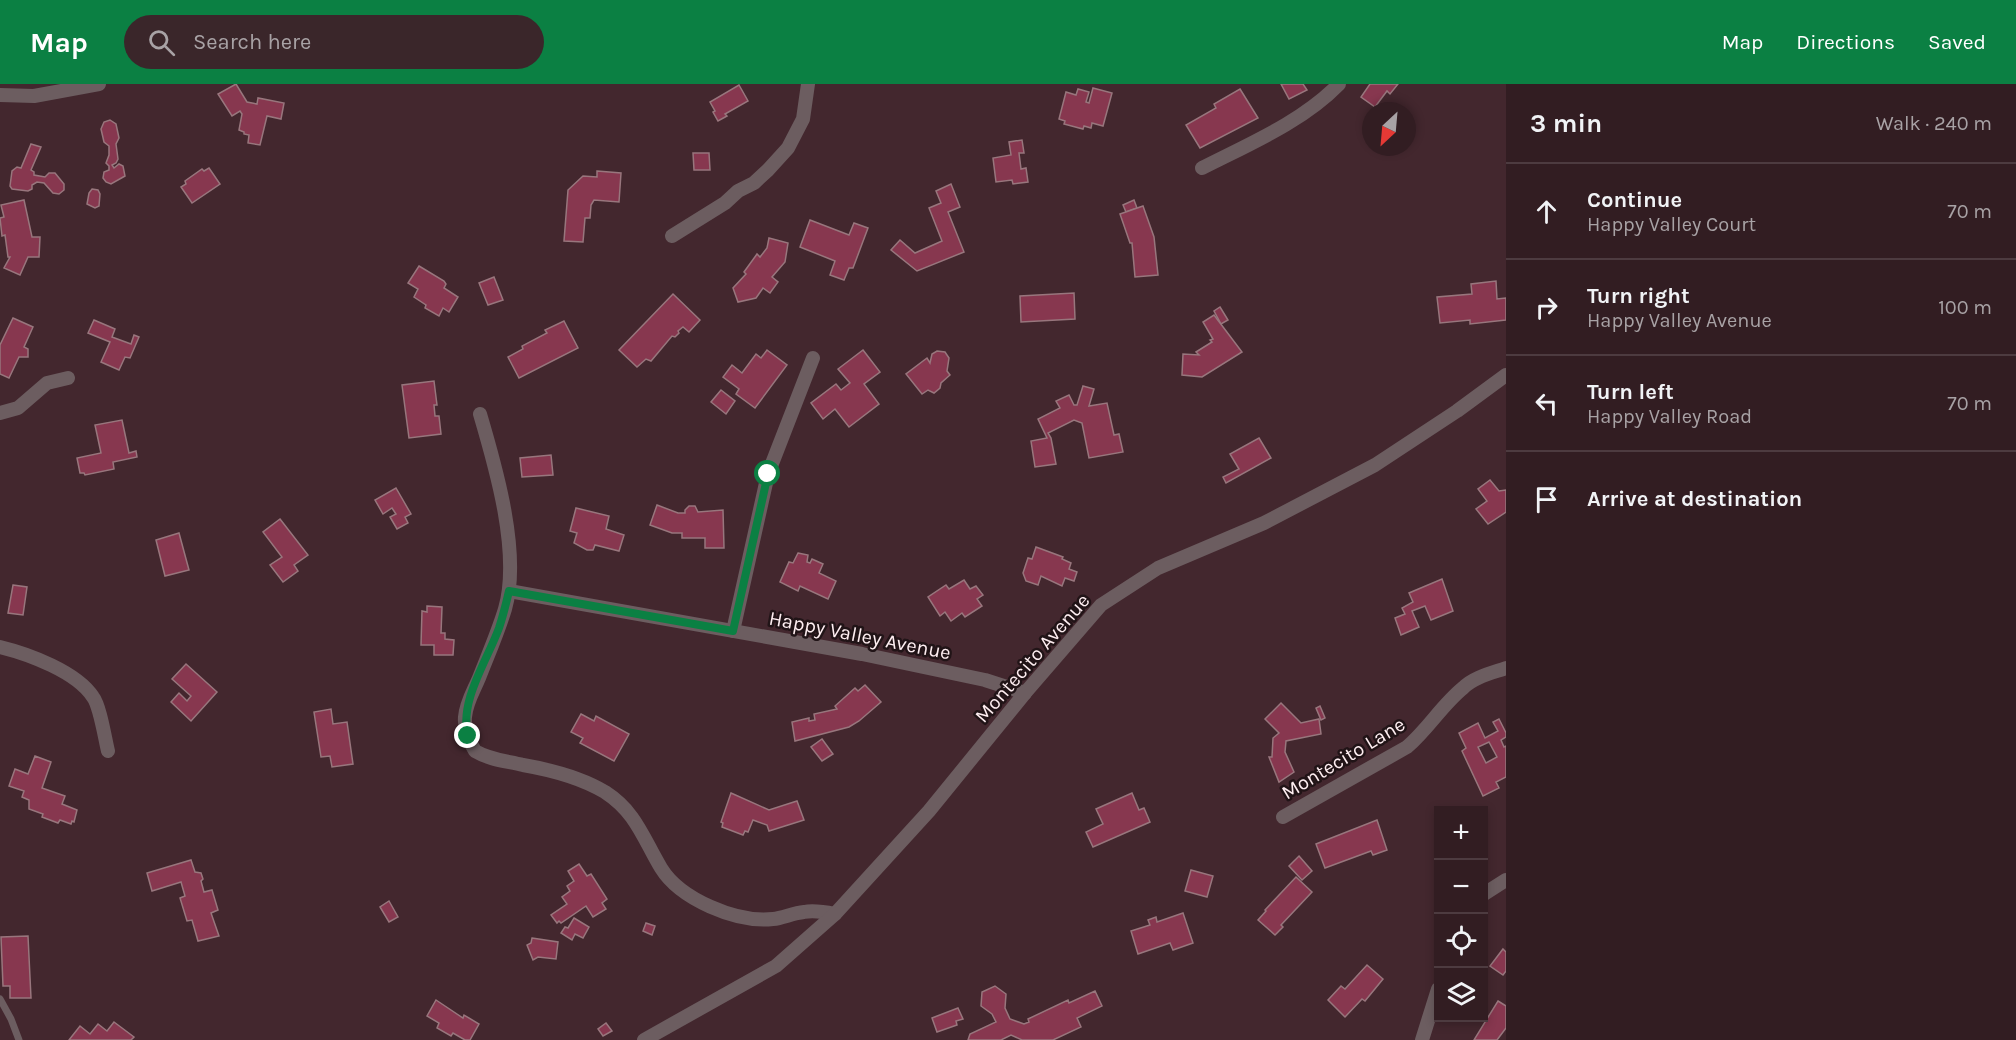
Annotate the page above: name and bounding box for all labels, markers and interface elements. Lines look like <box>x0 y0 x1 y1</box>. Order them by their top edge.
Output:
search box <box>124 15 544 69</box>
text: Map <box>30 26 88 59</box>
icon: search <box>145 26 178 59</box>
text: Search here <box>193 29 311 55</box>
text: Map <box>1722 30 1763 54</box>
text: Directions <box>1796 30 1895 54</box>
text: Saved <box>1928 30 1986 54</box>
north arrow <box>1362 102 1416 156</box>
text: 3 min <box>1530 108 1602 139</box>
text: Walk · 240 m <box>1876 112 1992 135</box>
text: Continue <box>1587 187 1682 213</box>
icon: ahead <box>1530 195 1563 228</box>
text: 70 m <box>1947 200 1992 223</box>
text: Happy Valley Court <box>1587 213 1756 236</box>
text: Turn right <box>1587 283 1690 309</box>
icon: right <box>1530 291 1563 324</box>
text: 100 m <box>1938 296 1992 319</box>
text: Happy Valley Avenue <box>1587 309 1772 332</box>
text: Turn left <box>1587 379 1674 405</box>
icon: left <box>1530 387 1563 420</box>
text: 70 m <box>1947 392 1992 415</box>
text: Happy Valley Road <box>1587 405 1752 428</box>
route start <box>754 460 780 486</box>
icon: arrive <box>1530 483 1563 516</box>
text: Arrive at destination <box>1587 486 1802 512</box>
street label: Montecito Avenue <box>970 589 1095 727</box>
street label: Happy Valley Avenue <box>767 607 953 664</box>
street label: Montecito Lane <box>1277 713 1409 804</box>
route end <box>454 722 480 748</box>
map controls <box>1434 806 1488 1022</box>
button: + <box>1434 806 1488 860</box>
button: − <box>1434 860 1488 914</box>
button: locate <box>1434 914 1488 968</box>
button: layers <box>1434 968 1488 1022</box>

